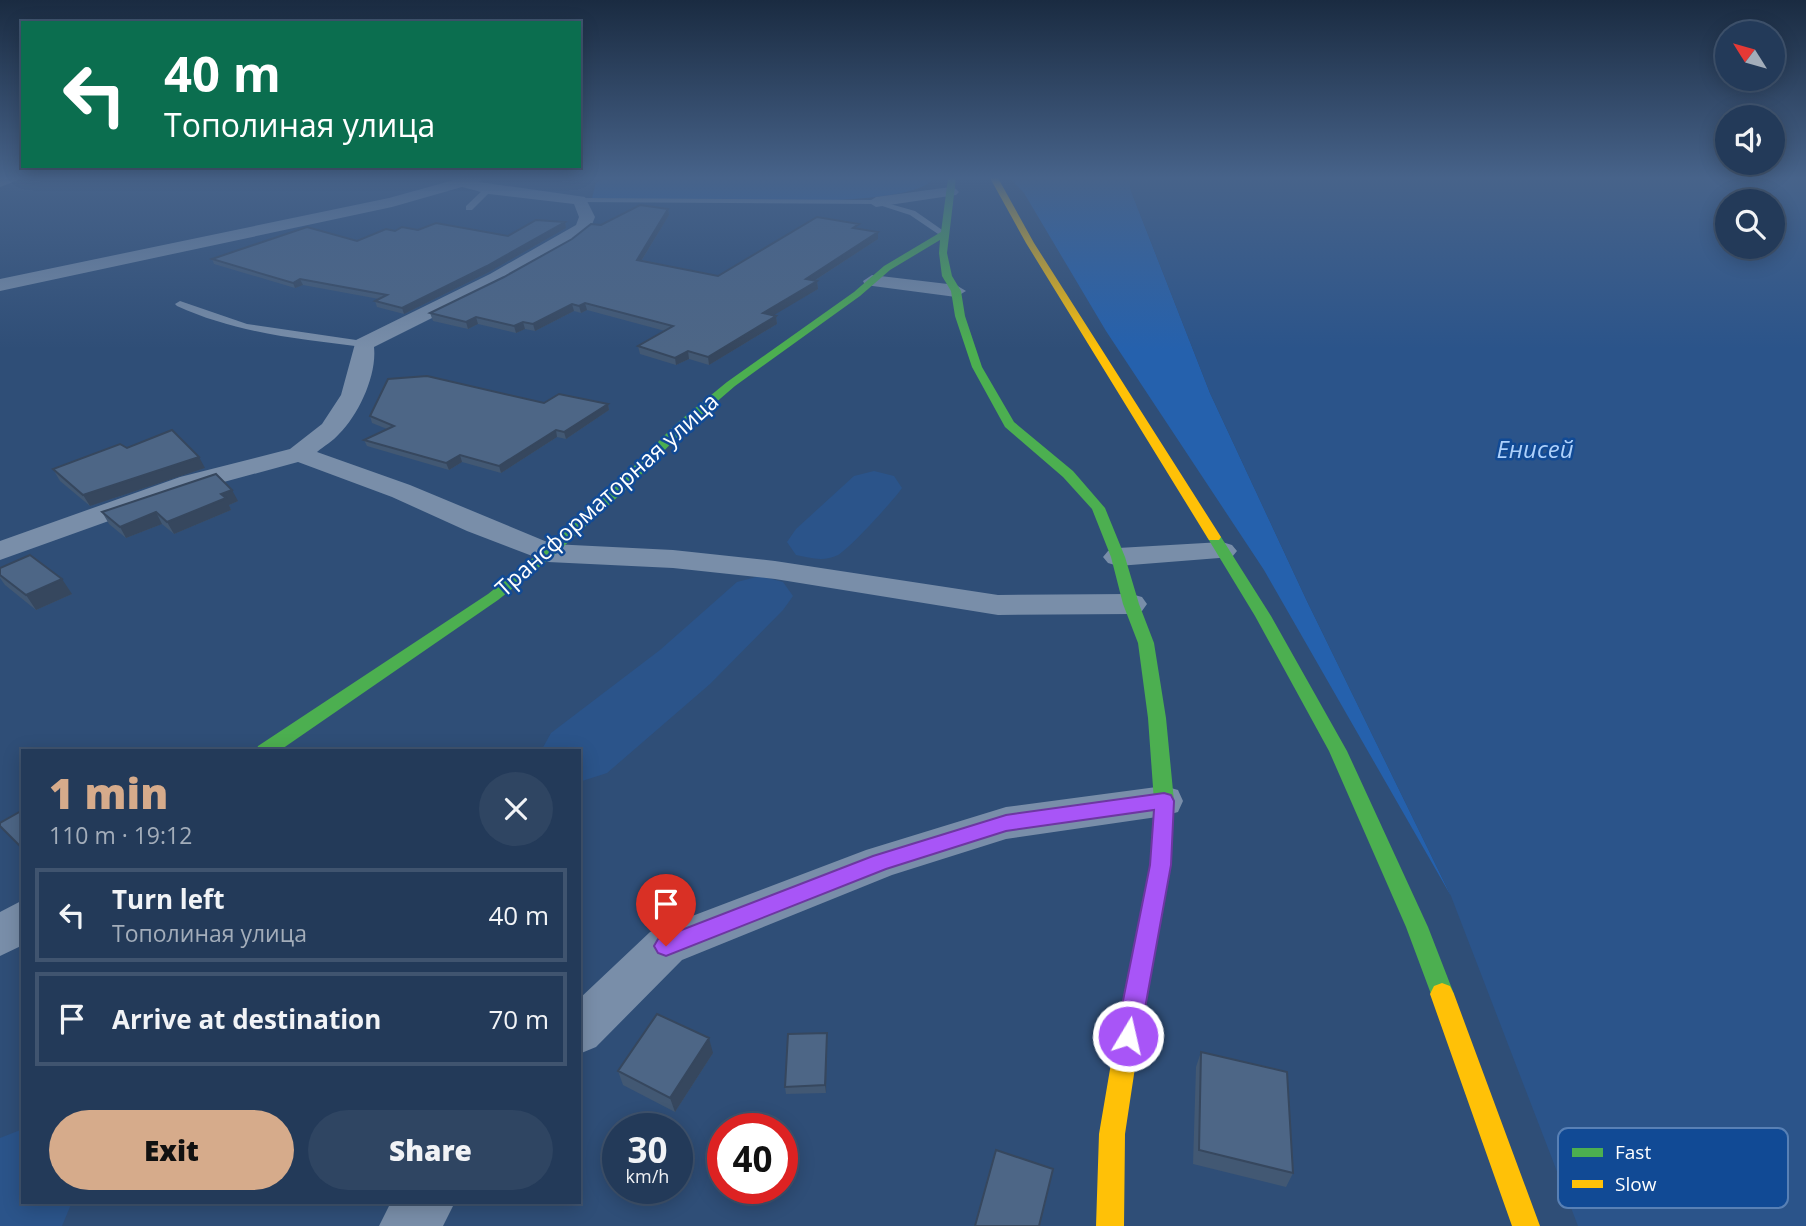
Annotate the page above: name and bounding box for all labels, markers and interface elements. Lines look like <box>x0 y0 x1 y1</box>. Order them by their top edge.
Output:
north arrow <box>1715 21 1785 91</box>
map controls <box>1715 21 1785 259</box>
text: 40 m <box>164 40 281 106</box>
icon: left <box>49 49 140 140</box>
text: Тополиная улица <box>164 103 435 146</box>
button: sound <box>1715 105 1785 175</box>
button: search <box>1715 189 1785 259</box>
street label: Трансформаторная улица <box>488 385 725 603</box>
water label: Енисей <box>1496 432 1574 465</box>
text: 1 min <box>49 764 168 821</box>
button: close <box>479 772 553 846</box>
text: 110 m · 19:12 <box>49 819 192 851</box>
pin <box>636 874 696 946</box>
text: Turn left <box>112 881 224 917</box>
icon: arrive <box>647 885 685 923</box>
icon: left <box>53 896 91 934</box>
text: 40 m <box>488 897 549 933</box>
text: Тополиная улица <box>112 917 307 949</box>
position arrow <box>1091 999 1165 1073</box>
icon: arrive <box>53 1000 91 1038</box>
text: Arrive at destination <box>112 1001 381 1037</box>
text: 70 m <box>488 1001 549 1037</box>
button: Exit <box>49 1110 294 1190</box>
button: Share <box>308 1110 553 1190</box>
speed limit sign: 40 <box>707 1113 798 1204</box>
text: 30 <box>627 1126 668 1173</box>
legend <box>1558 1128 1788 1208</box>
text: Fast <box>1615 1139 1651 1165</box>
text: km/h <box>626 1164 669 1188</box>
text: Slow <box>1615 1171 1657 1197</box>

